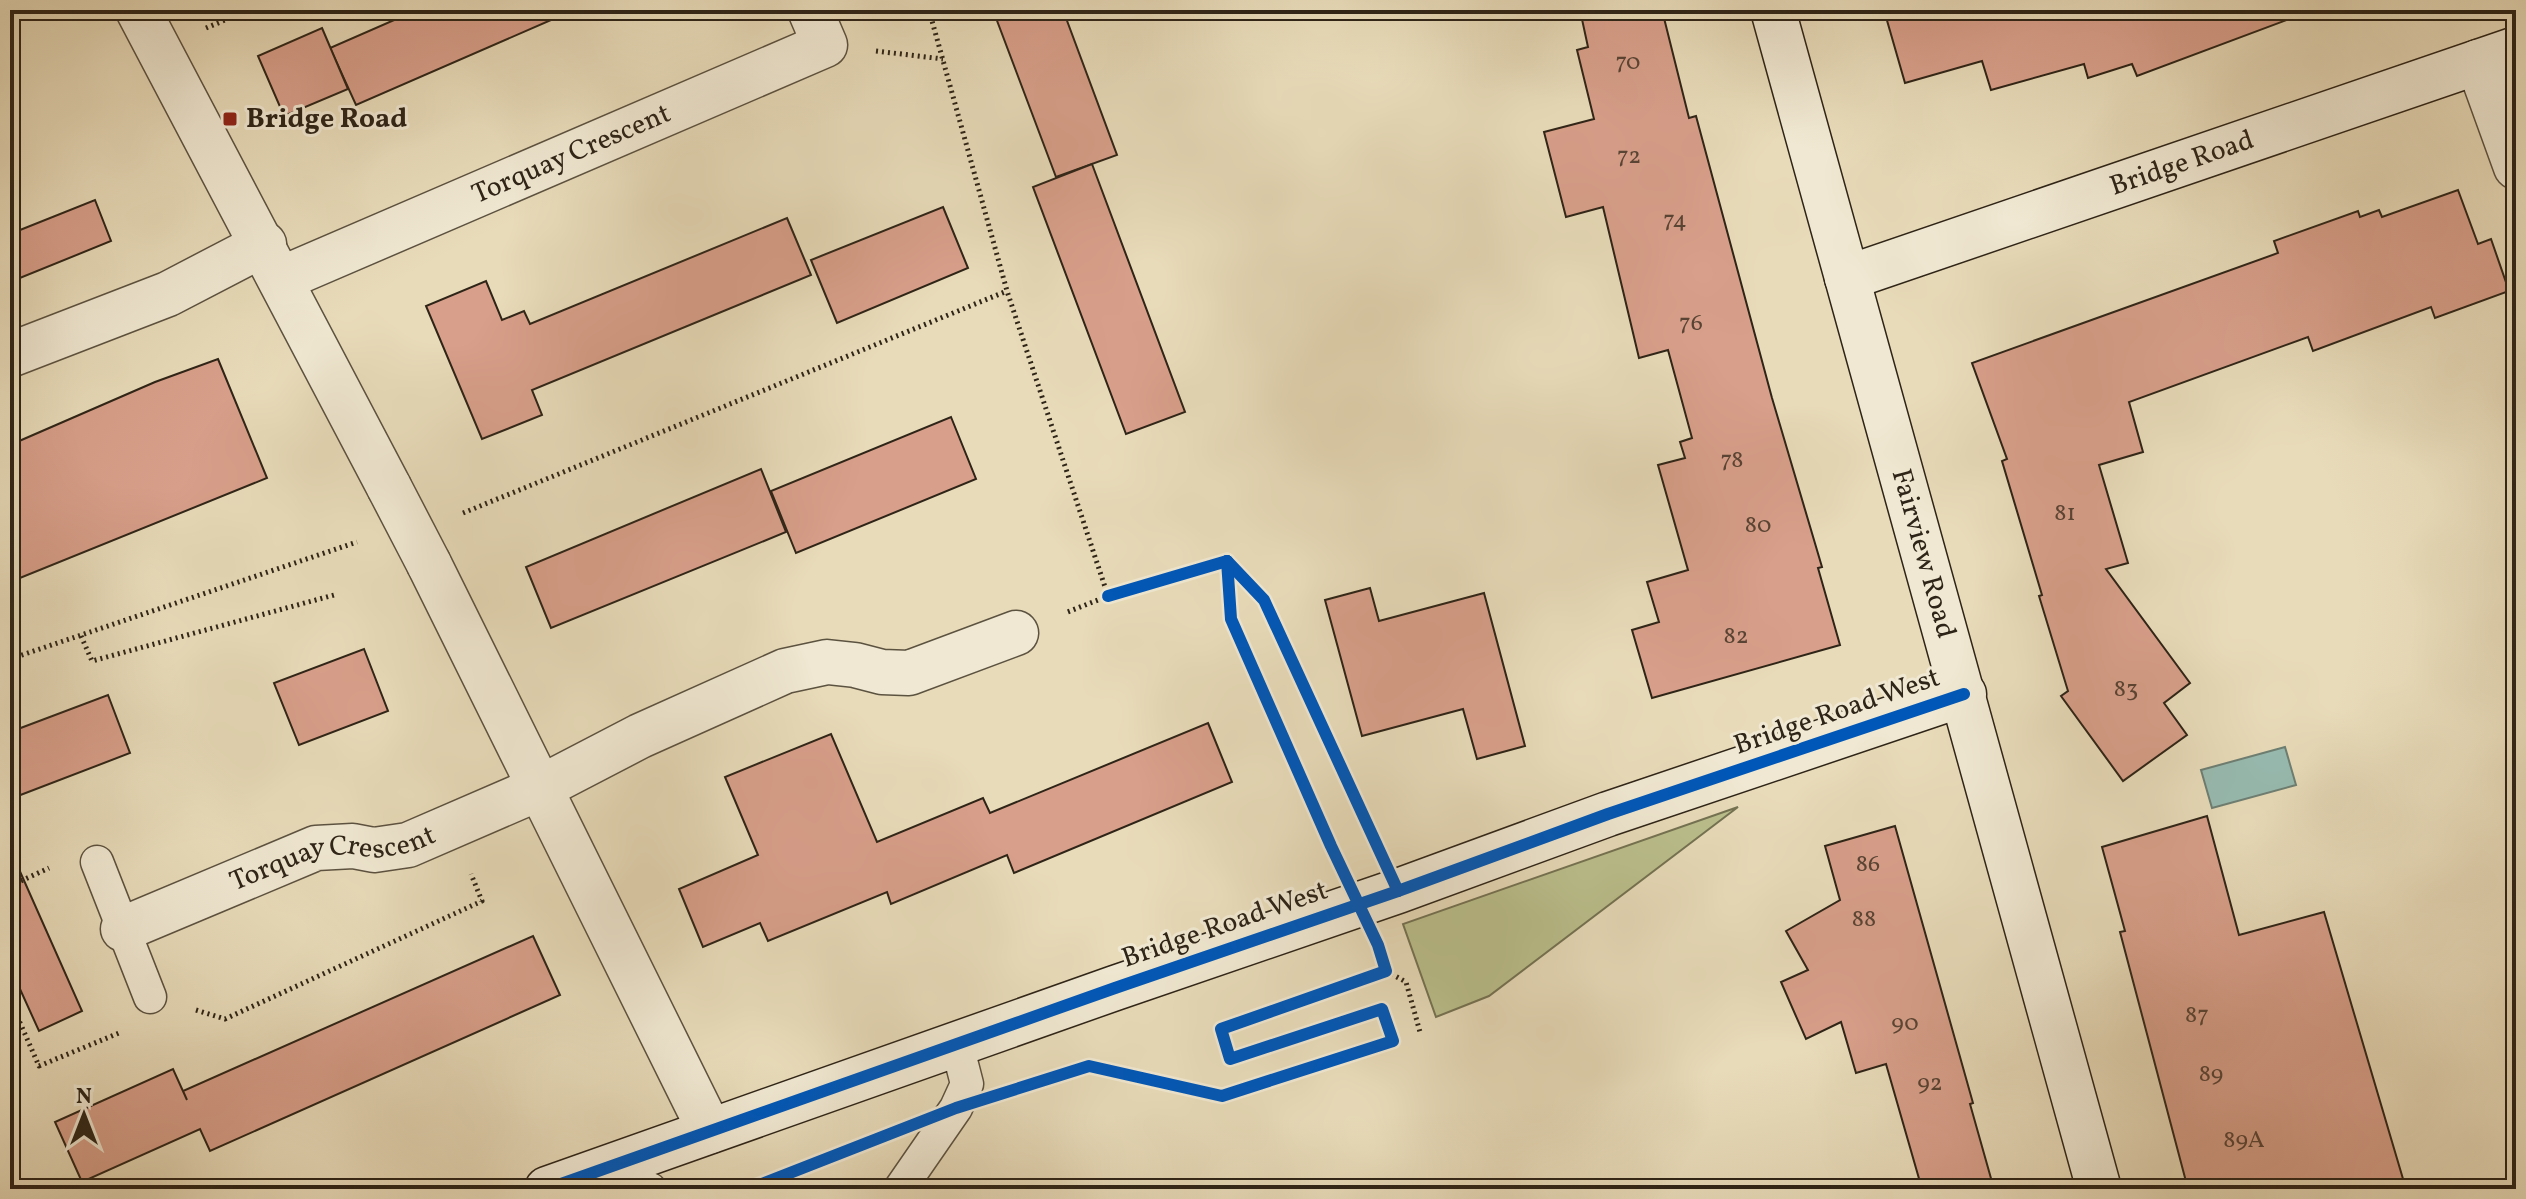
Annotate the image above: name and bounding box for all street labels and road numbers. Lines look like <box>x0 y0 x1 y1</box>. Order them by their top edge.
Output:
street label: Torquay Crescent <box>466 94 677 214</box>
street label: Bridge Road <box>2105 121 2259 206</box>
street label: Fairview Road <box>1881 464 1965 643</box>
street label: Bridge Road West <box>1729 658 1945 766</box>
street label: Torquay Crescent <box>224 816 442 901</box>
street label: Bridge Road West <box>1117 871 1333 979</box>

